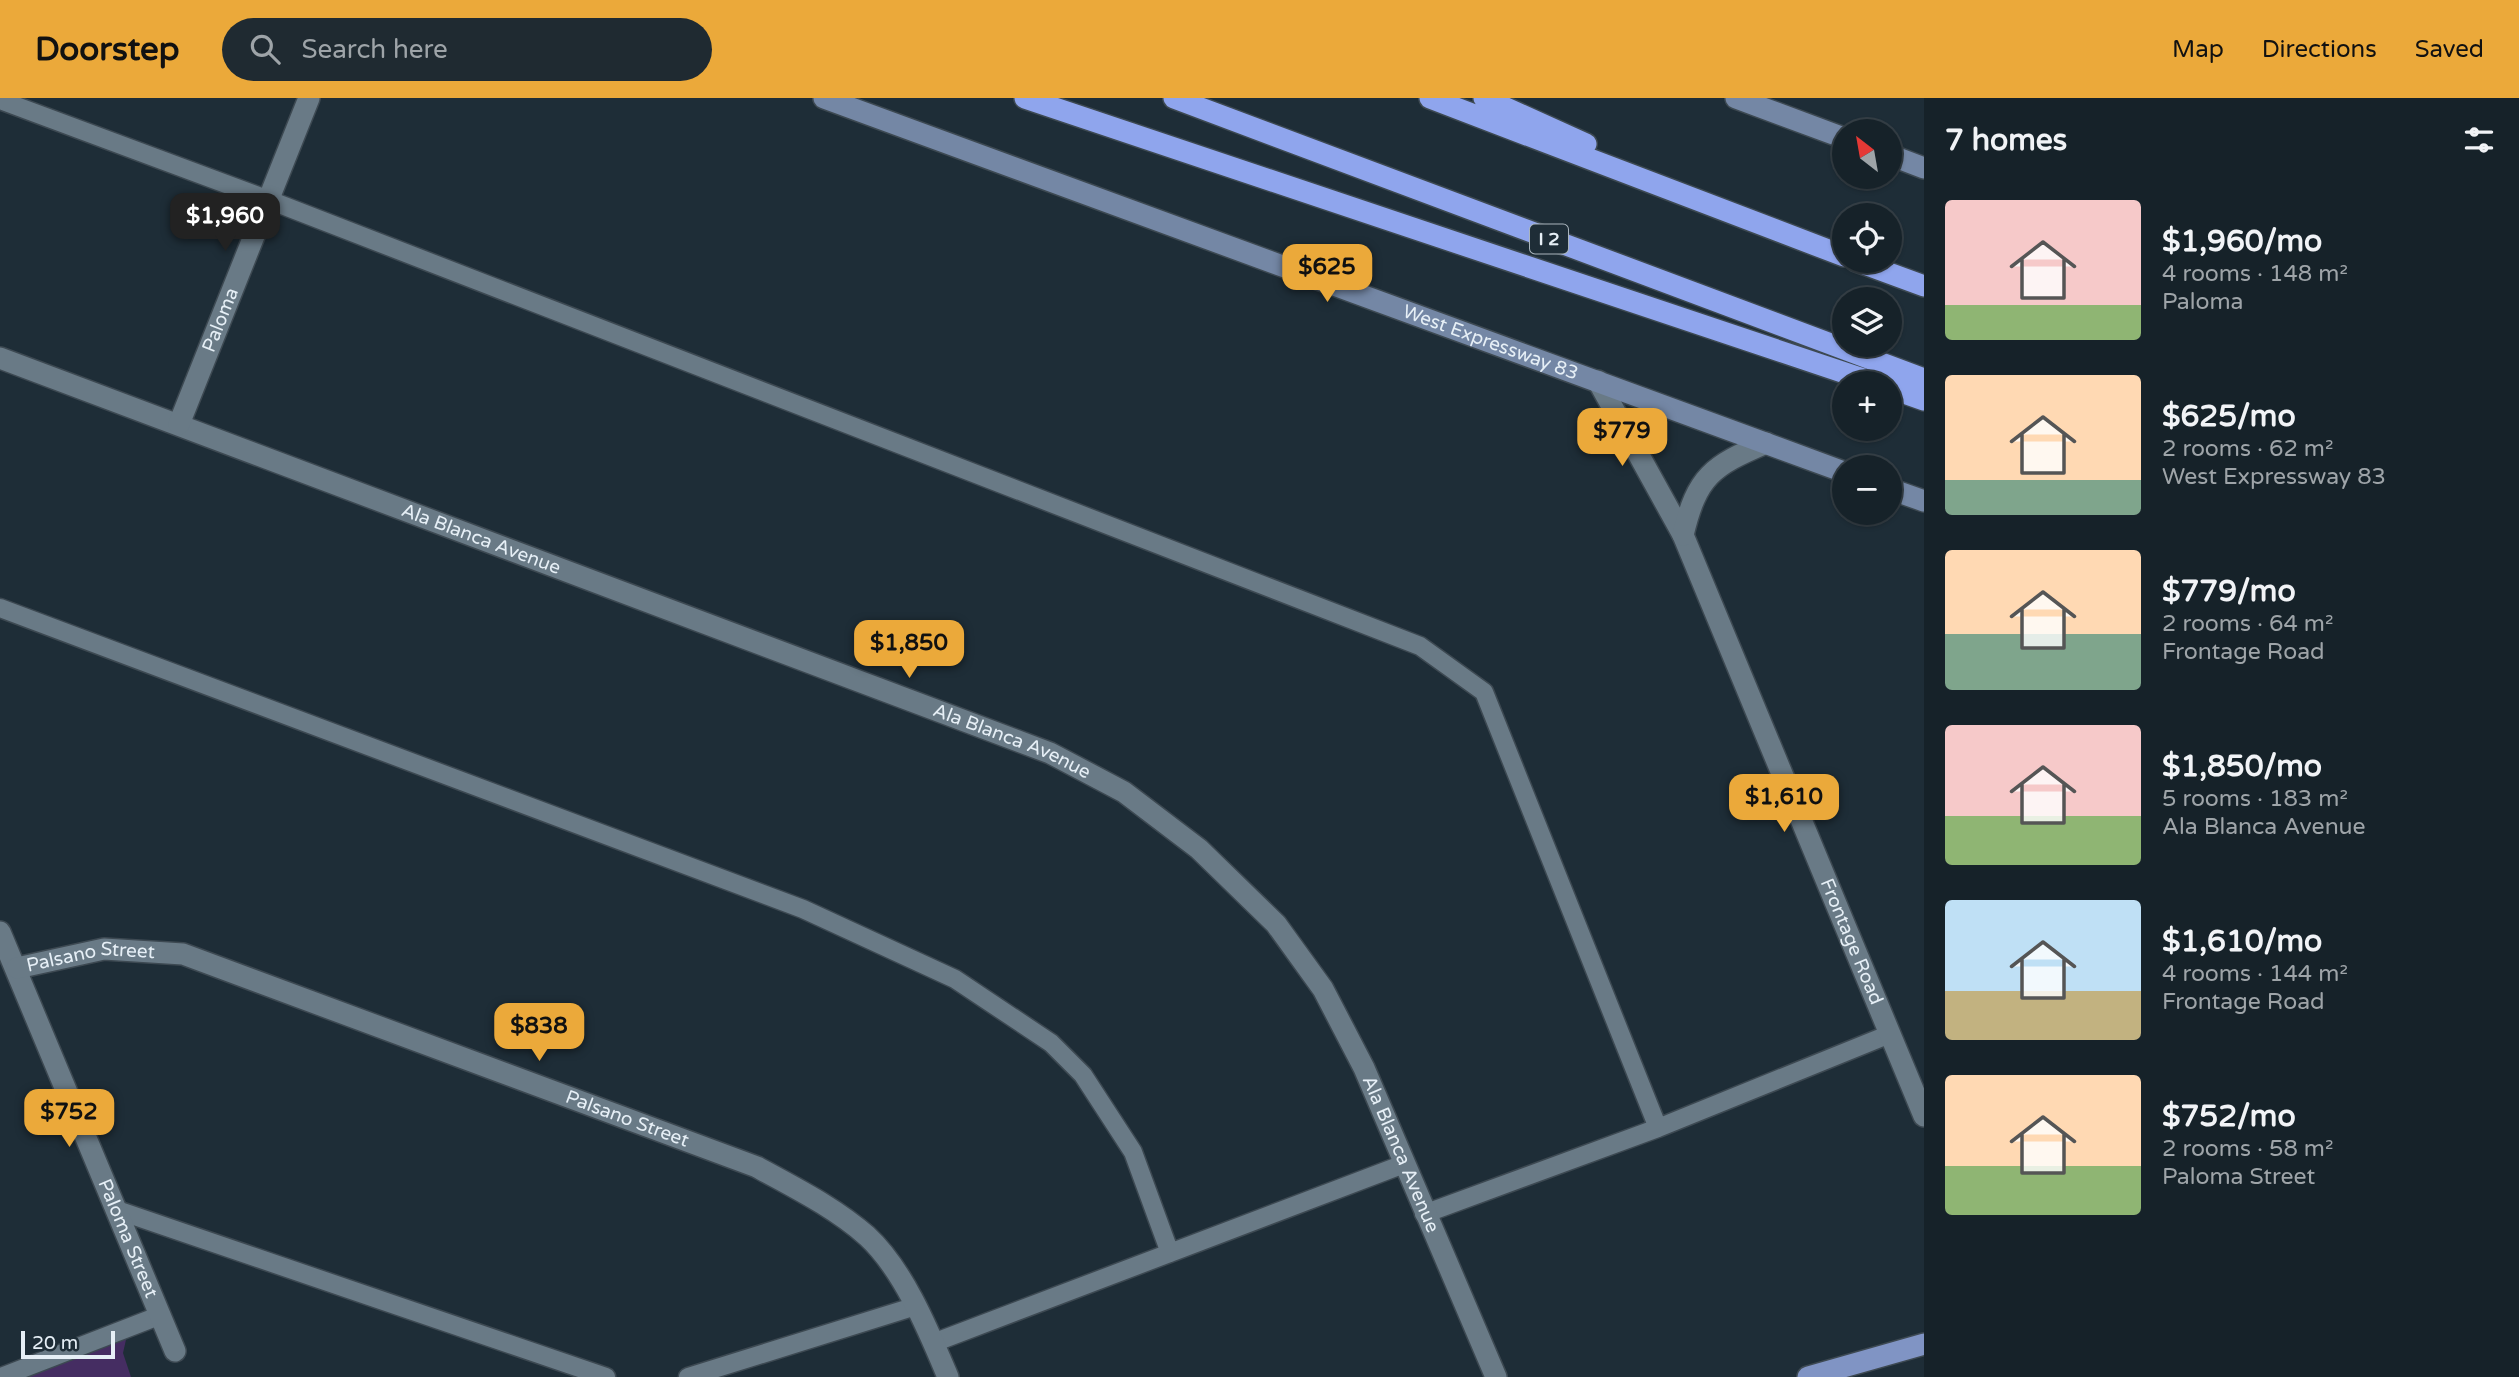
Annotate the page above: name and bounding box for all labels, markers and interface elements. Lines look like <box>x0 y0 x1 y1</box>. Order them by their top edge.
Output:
search box <box>222 18 712 81</box>
text: Doorstep <box>35 30 180 69</box>
icon: search <box>246 30 284 68</box>
text: Search here <box>302 34 448 65</box>
text: Map <box>2172 35 2224 64</box>
text: Directions <box>2262 35 2377 64</box>
text: Saved <box>2415 35 2484 64</box>
north arrow <box>1832 119 1902 189</box>
map controls <box>1832 119 1902 525</box>
icon: filters <box>2460 121 2498 159</box>
text: 7 homes <box>1945 122 2067 159</box>
pin: $1,960 <box>168 194 282 253</box>
text: $1,960 <box>186 202 264 230</box>
button: locate <box>1832 203 1902 273</box>
text: $1,960/mo <box>2162 223 2322 260</box>
road number: I 2 <box>1530 224 1568 254</box>
icon: home <box>2001 228 2085 312</box>
pin: $625 <box>1286 244 1368 304</box>
text: $625 <box>1298 253 1356 281</box>
text: 4 rooms · 148 m² <box>2162 260 2348 288</box>
street label: Paloma <box>198 285 243 355</box>
button: layers <box>1832 287 1902 357</box>
text: Paloma <box>2162 288 2244 316</box>
street label: West Expressway 83 <box>1400 300 1581 385</box>
button: + <box>1832 371 1902 441</box>
text: $625/mo <box>2162 398 2296 435</box>
icon: home <box>2001 403 2085 487</box>
pin: $779 <box>1581 408 1663 468</box>
text: $779 <box>1593 417 1651 445</box>
text: 2 rooms · 62 m² <box>2162 435 2333 463</box>
button: − <box>1832 455 1902 525</box>
text: West Expressway 83 <box>2162 463 2386 491</box>
street label: Ala Blanca Avenue <box>398 499 564 579</box>
text: $779/mo <box>2162 573 2296 610</box>
icon: home <box>2001 578 2085 662</box>
text: 2 rooms · 64 m² <box>2162 610 2333 638</box>
pin: $1,850 <box>852 620 966 680</box>
text: $1,850 <box>870 629 948 657</box>
text: Frontage Road <box>2162 638 2325 666</box>
street label: Ala Blanca Avenue <box>930 699 1094 783</box>
text: $1,850/mo <box>2162 748 2322 785</box>
icon: home <box>2001 753 2085 837</box>
pin: $1,610 <box>1727 774 1841 834</box>
text: $1,610 <box>1745 783 1823 811</box>
text: 5 rooms · 183 m² <box>2162 785 2348 813</box>
text: Ala Blanca Avenue <box>2162 813 2366 841</box>
street label: Frontage Road <box>1816 875 1888 1008</box>
text: $1,610/mo <box>2162 923 2322 960</box>
icon: home <box>2001 928 2085 1012</box>
street label: Palsano Street <box>24 938 156 977</box>
text: 4 rooms · 144 m² <box>2162 960 2348 988</box>
text: Frontage Road <box>2162 988 2325 1016</box>
pin: $838 <box>498 1004 580 1063</box>
text: $838 <box>510 1012 568 1040</box>
street label: Ala Blanca Avenue <box>1358 1072 1444 1236</box>
street label: Palsano Street <box>562 1086 692 1152</box>
pin: $752 <box>28 1090 110 1149</box>
text: $752 <box>40 1098 98 1126</box>
text: $752/mo <box>2162 1098 2296 1135</box>
icon: home <box>2001 1103 2085 1187</box>
text: 2 rooms · 58 m² <box>2162 1135 2333 1163</box>
text: Paloma Street <box>2162 1163 2315 1191</box>
street label: Paloma Street <box>93 1176 163 1301</box>
scale bar <box>21 1328 116 1360</box>
text: 20 m <box>32 1332 78 1354</box>

